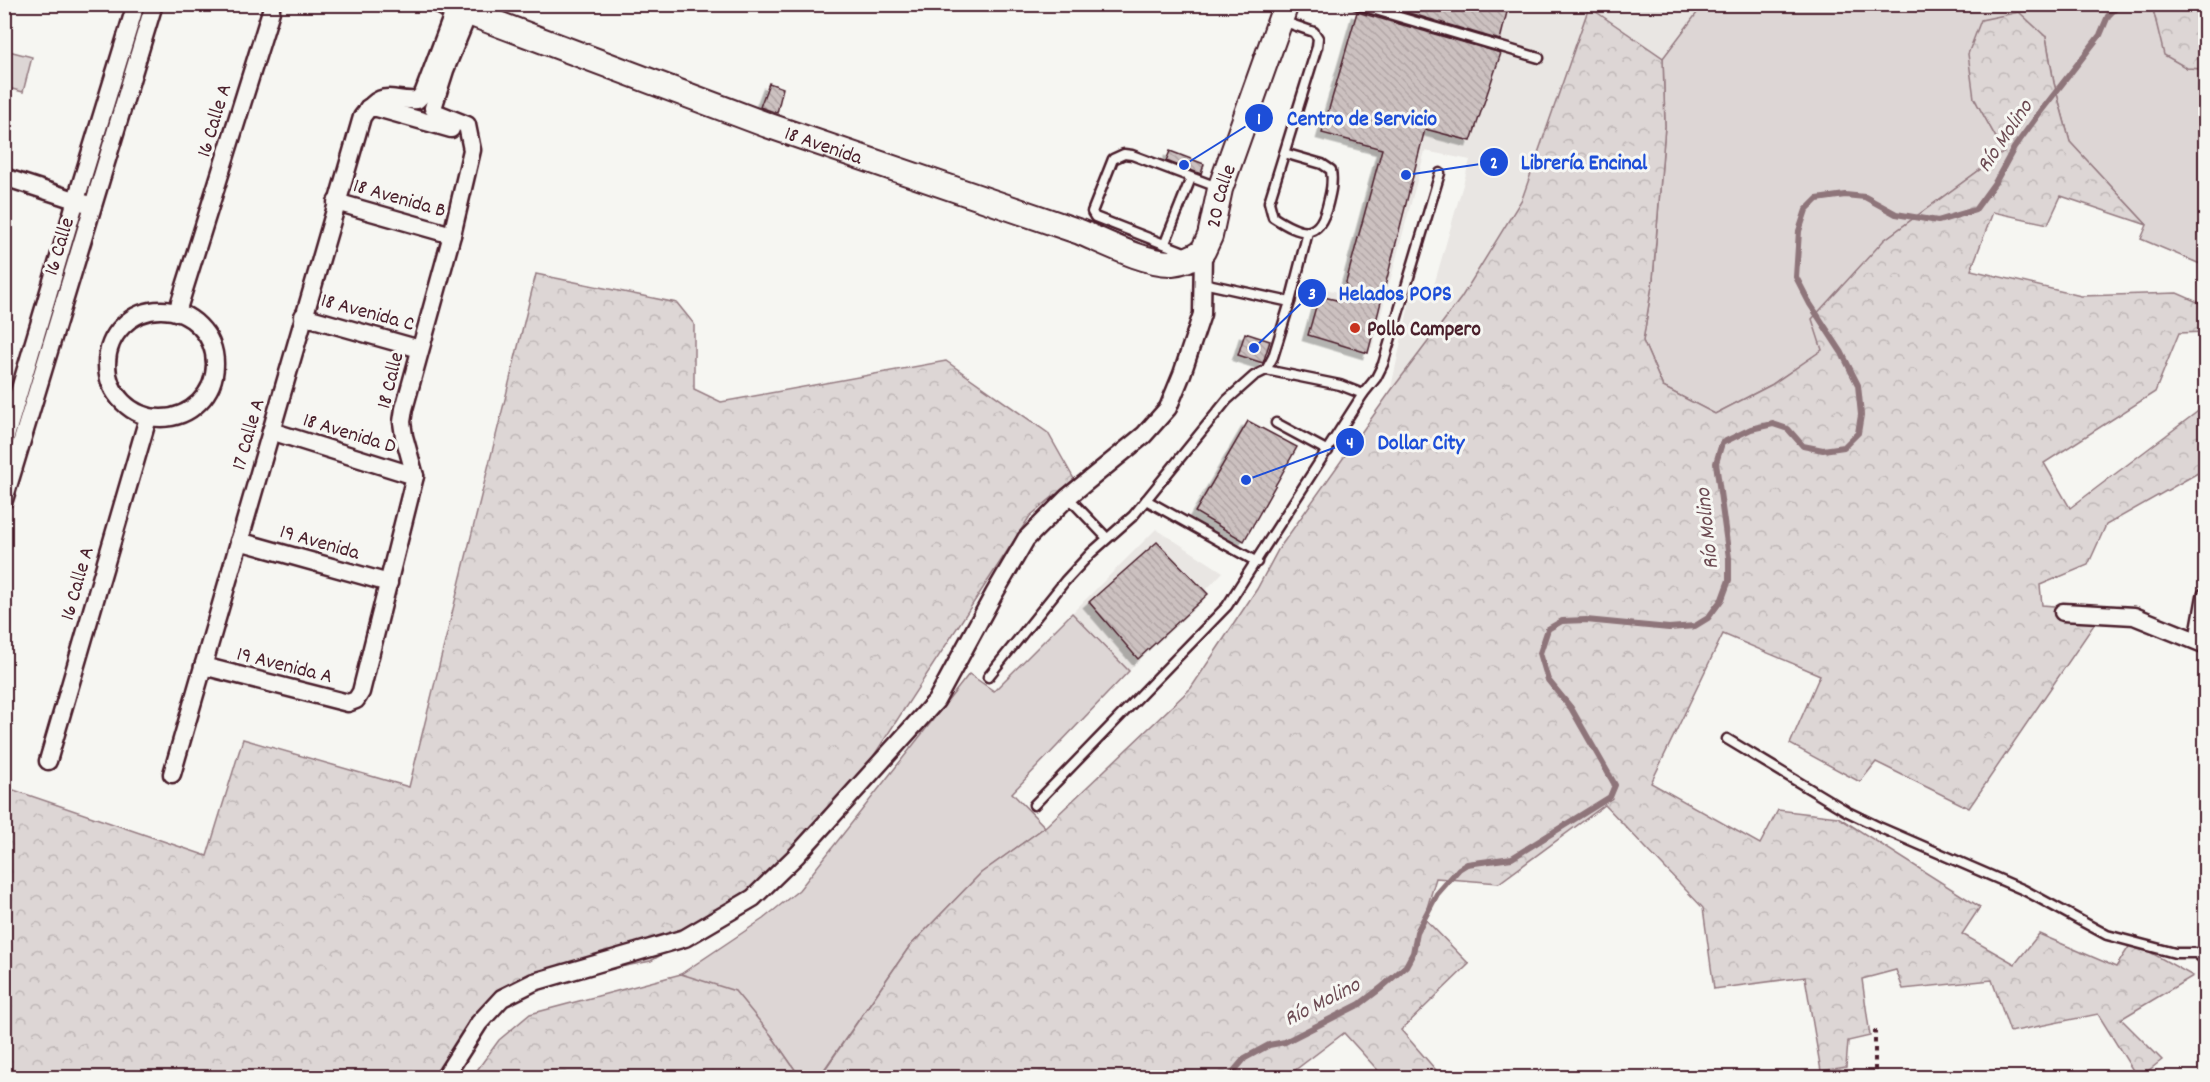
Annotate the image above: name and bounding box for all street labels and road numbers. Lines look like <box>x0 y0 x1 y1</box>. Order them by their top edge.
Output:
street label: 16 Calle A <box>190 80 241 161</box>
street label: 18 Avenida <box>780 120 867 175</box>
street label: 20 Calle <box>1200 161 1246 231</box>
street label: 18 Avenida B <box>349 172 449 227</box>
street label: 16 Calle <box>38 214 84 280</box>
street label: 18 Avenida C <box>317 287 417 341</box>
street label: 18 Calle <box>370 349 413 412</box>
street label: 17 Calle A <box>225 396 274 474</box>
street label: 18 Avenida D <box>299 406 400 463</box>
street label: 19 Avenida <box>276 518 364 570</box>
street label: 16 Calle A <box>54 543 104 624</box>
street label: 19 Avenida A <box>233 641 335 693</box>

